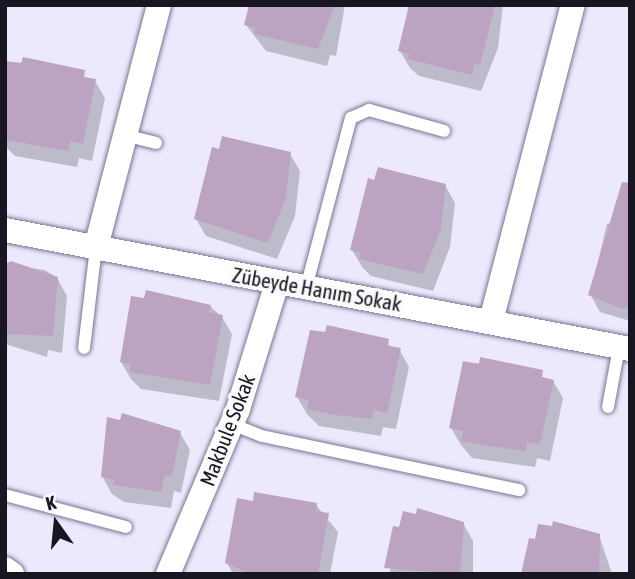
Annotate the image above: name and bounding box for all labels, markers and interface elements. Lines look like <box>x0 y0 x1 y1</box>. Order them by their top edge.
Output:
street label: Zübeyde Hanım Sokak <box>230 262 404 316</box>
street label: Makbule Sokak <box>194 370 260 490</box>
north arrow <box>21 488 91 558</box>
text: K <box>43 491 58 515</box>

